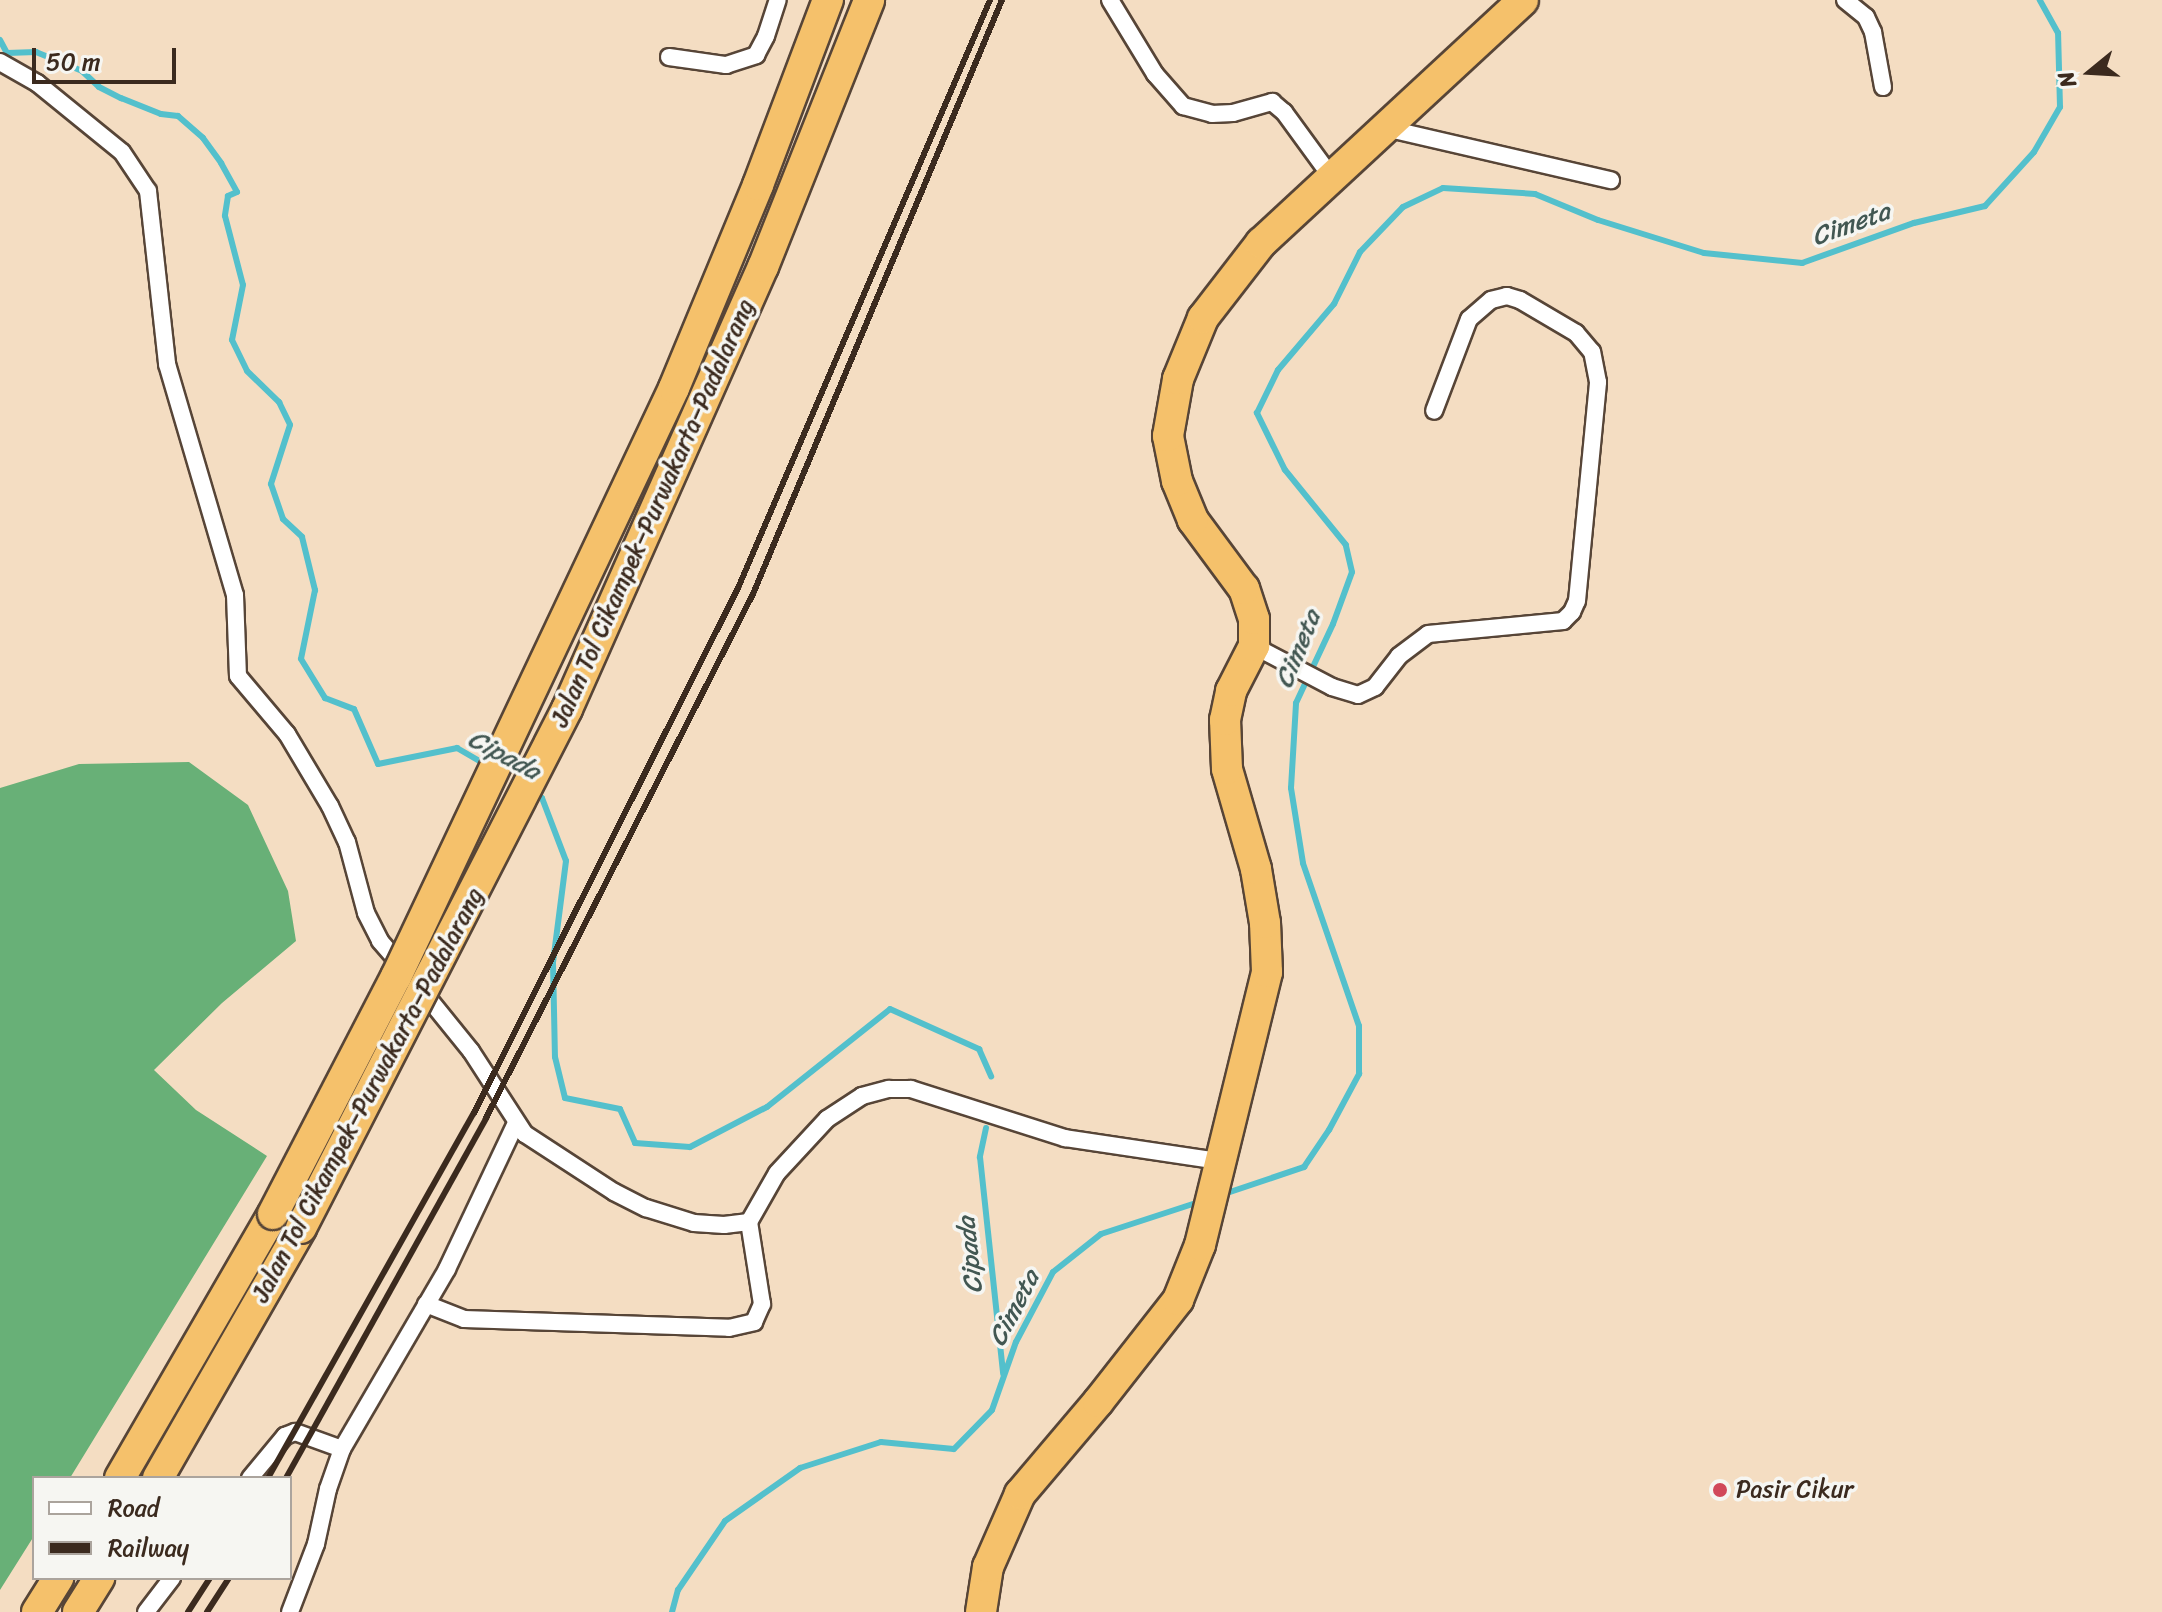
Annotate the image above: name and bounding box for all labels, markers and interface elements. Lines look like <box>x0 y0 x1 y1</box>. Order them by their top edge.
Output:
scale bar <box>36 32 180 82</box>
north arrow <box>2050 32 2130 112</box>
text: 50 m <box>46 41 101 83</box>
text: N <box>2046 66 2088 93</box>
water label: Cimeta <box>1808 195 1894 253</box>
street label: Jalan Tol Cikampek–Purwakarta–Padalarang <box>545 294 761 732</box>
water label: Cimeta <box>1268 606 1328 692</box>
water label: Cipada <box>463 723 545 787</box>
street label: Jalan Tol Cikampek–Purwakarta–Padalarang <box>246 882 490 1308</box>
water label: Cipada <box>950 1215 990 1295</box>
water label: Cimeta <box>982 1265 1046 1351</box>
legend <box>32 1476 292 1580</box>
place label: Pasir Cikur <box>1736 1476 1853 1504</box>
marker: Pasir Cikur <box>1711 1481 1729 1499</box>
text: Road <box>108 1487 159 1529</box>
text: Railway <box>108 1527 189 1569</box>

